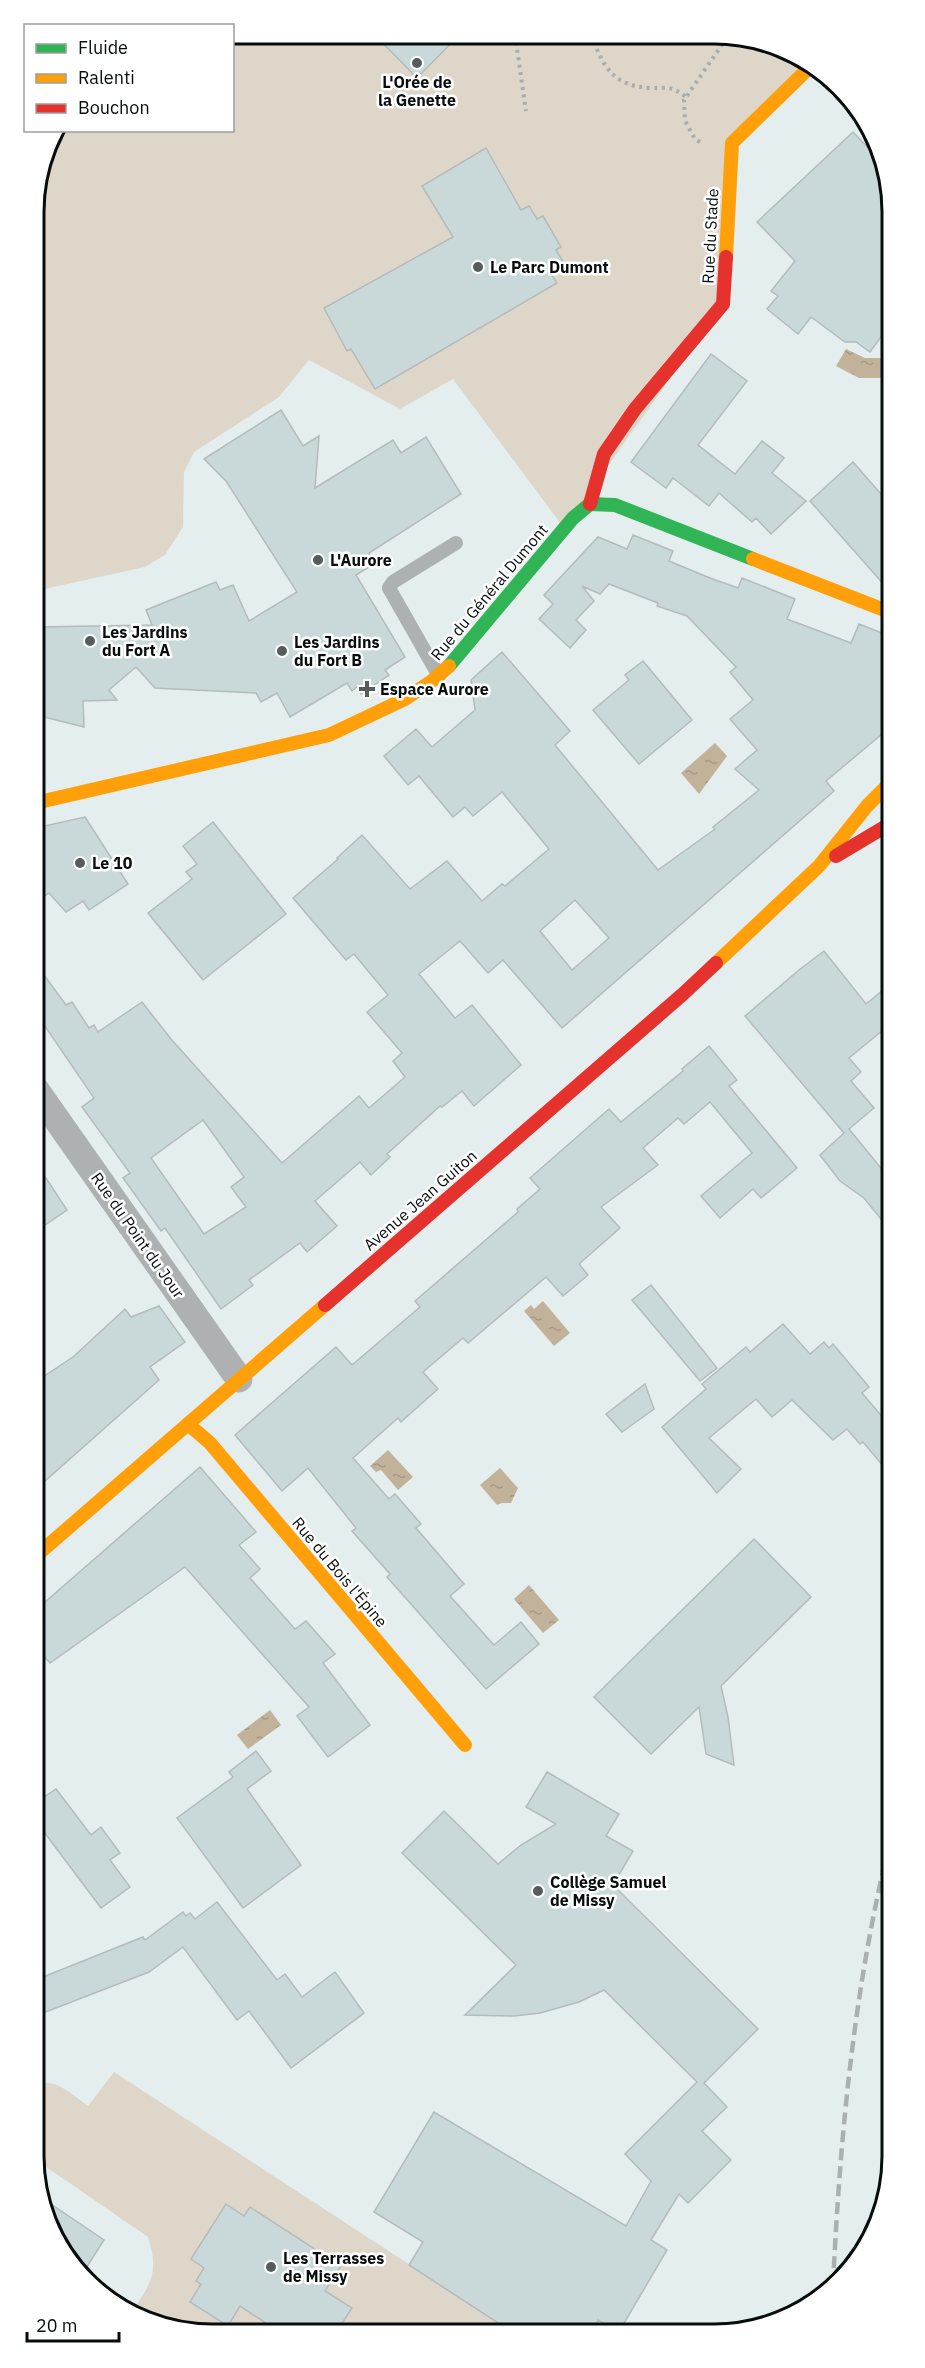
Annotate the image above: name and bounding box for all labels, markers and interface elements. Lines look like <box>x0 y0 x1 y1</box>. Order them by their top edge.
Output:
legend <box>24 24 234 132</box>
text: Fluide <box>78 36 128 59</box>
marker: L'Orée de la Genette <box>410 56 424 70</box>
text: Ralenti <box>78 66 135 89</box>
place label: L'Orée de la Genette <box>378 72 456 110</box>
text: Bouchon <box>78 96 150 119</box>
street label: Rue du Stade <box>698 188 722 284</box>
place label: Le Parc Dumont <box>490 257 609 277</box>
marker: Le Parc Dumont <box>471 260 485 274</box>
street label: Rue du Général Dumont <box>426 520 552 664</box>
place label: L'Aurore <box>330 550 392 570</box>
marker: L'Aurore <box>311 553 325 567</box>
place label: Les Jardins du Fort A <box>102 622 188 660</box>
place label: Les Jardins du Fort B <box>294 632 380 670</box>
marker: Les Jardins du Fort A <box>83 634 97 648</box>
marker: Les Jardins du Fort B <box>275 644 289 658</box>
place label: Espace Aurore <box>380 679 489 699</box>
marker: Espace Aurore <box>358 680 376 698</box>
place label: Le 10 <box>92 853 133 873</box>
marker: Le 10 <box>73 856 87 870</box>
street label: Avenue Jean Guiton <box>359 1145 481 1255</box>
street label: Rue du Point du Jour <box>87 1168 189 1302</box>
street label: Rue du Bois l'Épine <box>288 1512 393 1631</box>
place label: Collège Samuel de Missy <box>550 1872 666 1910</box>
marker: Collège Samuel de Missy <box>531 1884 545 1898</box>
place label: Les Terrasses de Missy <box>283 2248 384 2286</box>
marker: Les Terrasses de Missy <box>264 2260 278 2274</box>
scale bar <box>27 2305 118 2343</box>
text: 20 m <box>36 2314 78 2337</box>

